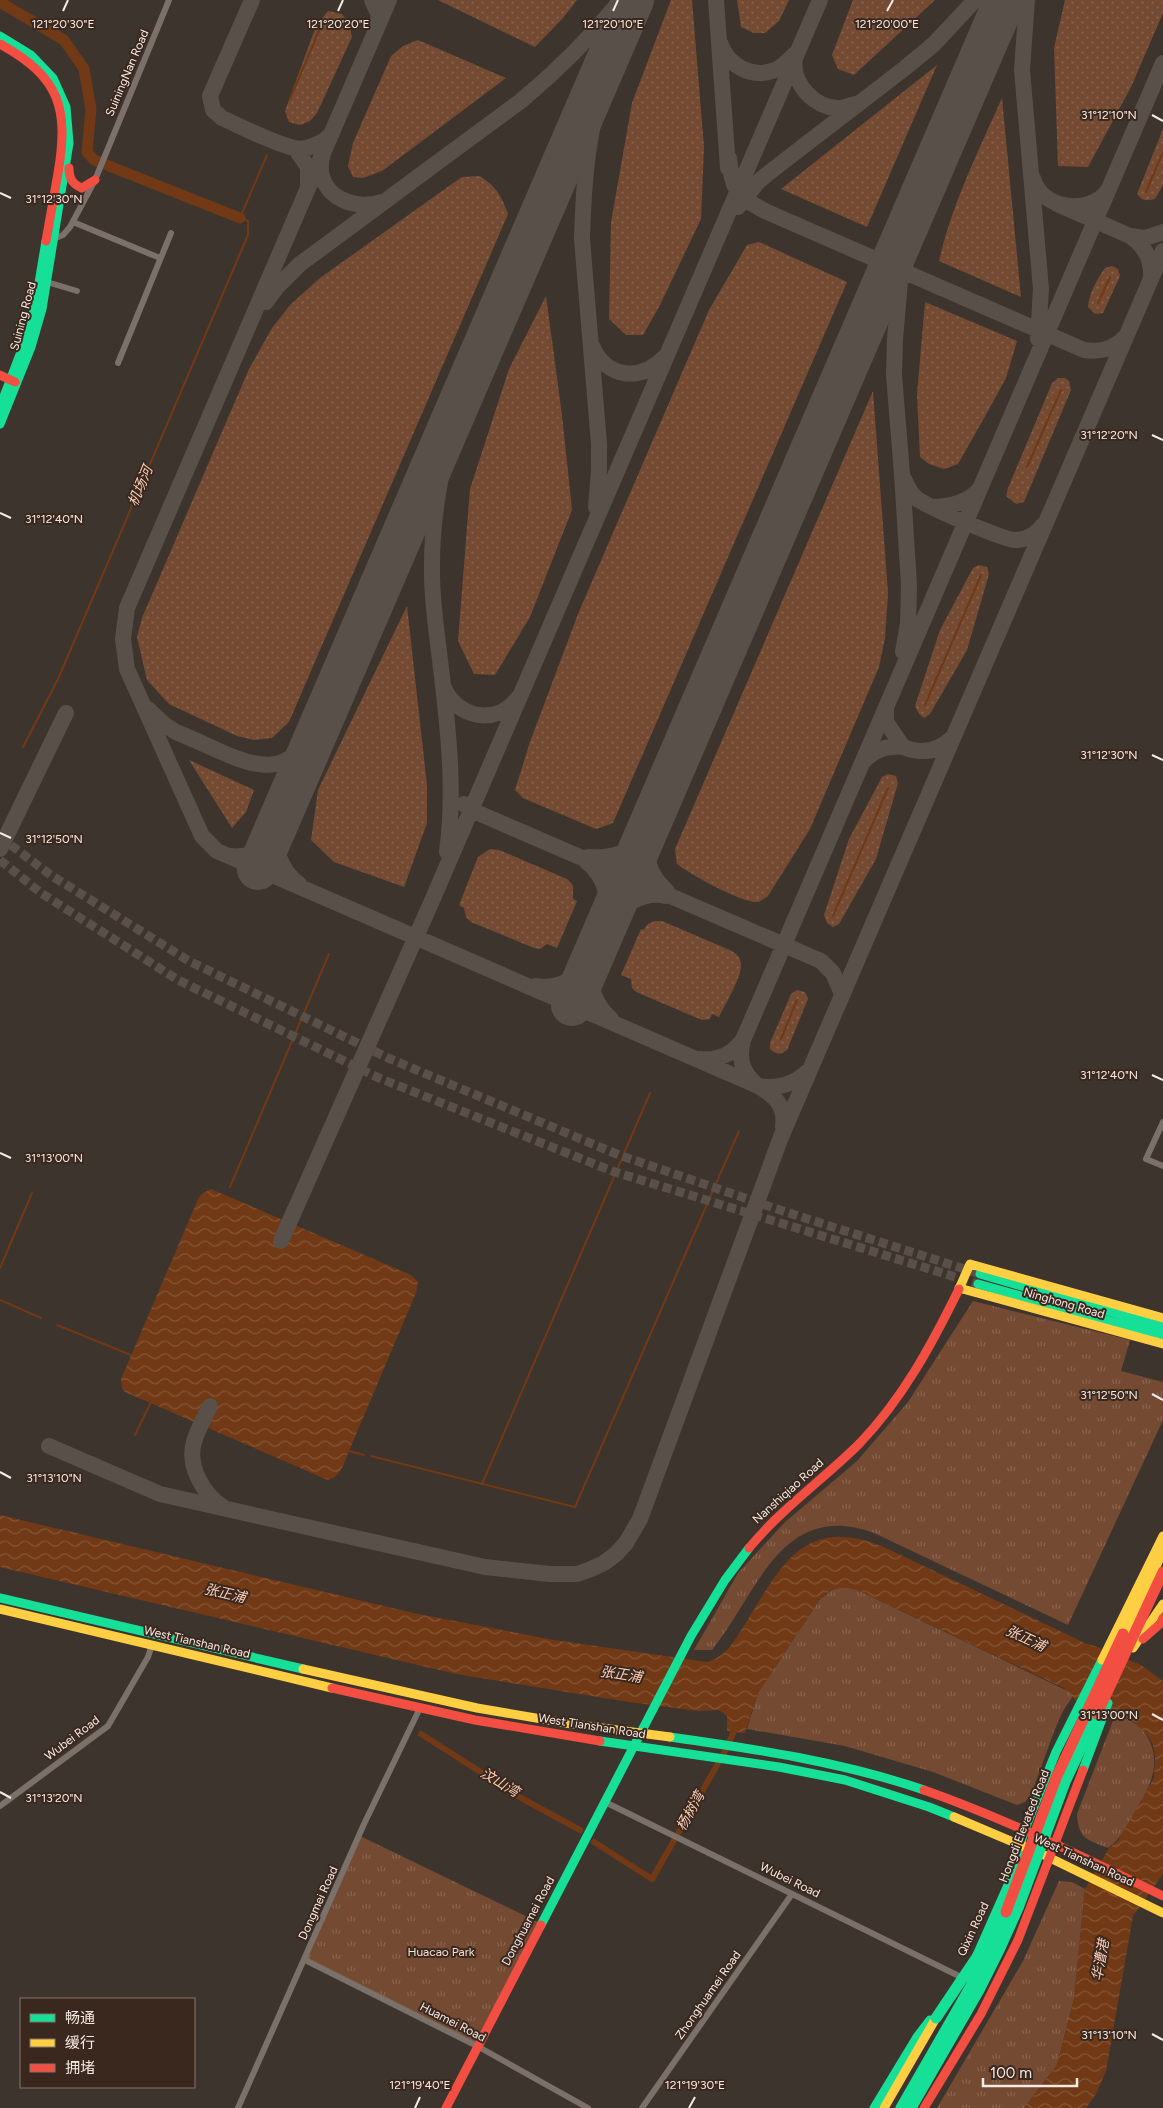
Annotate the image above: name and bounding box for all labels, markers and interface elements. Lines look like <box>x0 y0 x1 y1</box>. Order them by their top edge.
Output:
text: 121°20'30"E <box>31 17 95 31</box>
text: 121°20'20"E <box>306 17 370 31</box>
text: 121°20'10"E <box>582 17 644 31</box>
text: 121°20'00"E <box>855 17 919 31</box>
street label: SuiningNan Road <box>102 28 152 118</box>
text: 31°12'10"N <box>1081 108 1137 122</box>
text: 31°12'30"N <box>25 192 83 206</box>
street label: Suining Road <box>7 280 39 352</box>
text: 31°12'20"N <box>1080 428 1138 442</box>
water label: 机场河 <box>124 461 158 509</box>
text: 31°12'40"N <box>25 512 83 526</box>
text: 31°12'30"N <box>1080 748 1138 762</box>
text: 31°12'50"N <box>25 832 83 846</box>
text: 31°12'40"N <box>1080 1068 1138 1082</box>
text: 31°13'00"N <box>25 1151 83 1165</box>
street label: Ninghong Road <box>1022 1285 1106 1321</box>
text: 31°12'50"N <box>1080 1388 1138 1402</box>
street label: Nanshiqiao Road <box>750 1455 826 1527</box>
text: 31°13'10"N <box>26 1471 82 1485</box>
water label: 张正浦 <box>203 1580 249 1607</box>
water label: 张正浦 <box>1003 1622 1050 1656</box>
street label: West Tianshan Road <box>143 1623 251 1661</box>
water label: 张正浦 <box>599 1663 645 1686</box>
text: 31°13'00"N <box>1080 1708 1138 1722</box>
street label: West Tianshan Road <box>537 1711 647 1741</box>
street label: Wubei Road <box>42 1713 102 1763</box>
water label: 汶山湾 <box>477 1764 524 1802</box>
street label: Hongdi Elevated Road <box>996 1768 1052 1884</box>
water label: 杨树湾 <box>673 1787 709 1834</box>
text: 31°13'20"N <box>25 1791 83 1805</box>
street label: West Tianshan Road <box>1032 1831 1136 1889</box>
street label: Wubei Road <box>758 1859 822 1901</box>
street label: Dongmei Road <box>296 1864 340 1942</box>
street label: Donghuamei Road <box>499 1874 557 1968</box>
street label: Qixin Road <box>954 1900 992 1958</box>
water label: 华漕港 <box>1088 1936 1113 1982</box>
park label: Huacao Park <box>407 1945 475 1959</box>
street label: Zhonghuamei Road <box>672 1948 744 2042</box>
legend <box>20 1998 195 2088</box>
street label: Huamei Road <box>418 1999 488 2045</box>
text: 畅通 <box>65 2009 95 2027</box>
text: 31°13'10"N <box>1081 2028 1137 2042</box>
text: 缓行 <box>65 2034 95 2052</box>
scale bar <box>983 2056 1077 2088</box>
text: 拥堵 <box>65 2059 95 2077</box>
text: 100 m <box>990 2064 1032 2082</box>
text: 121°19'40"E <box>389 2078 451 2092</box>
text: 121°19'30"E <box>665 2078 725 2092</box>

